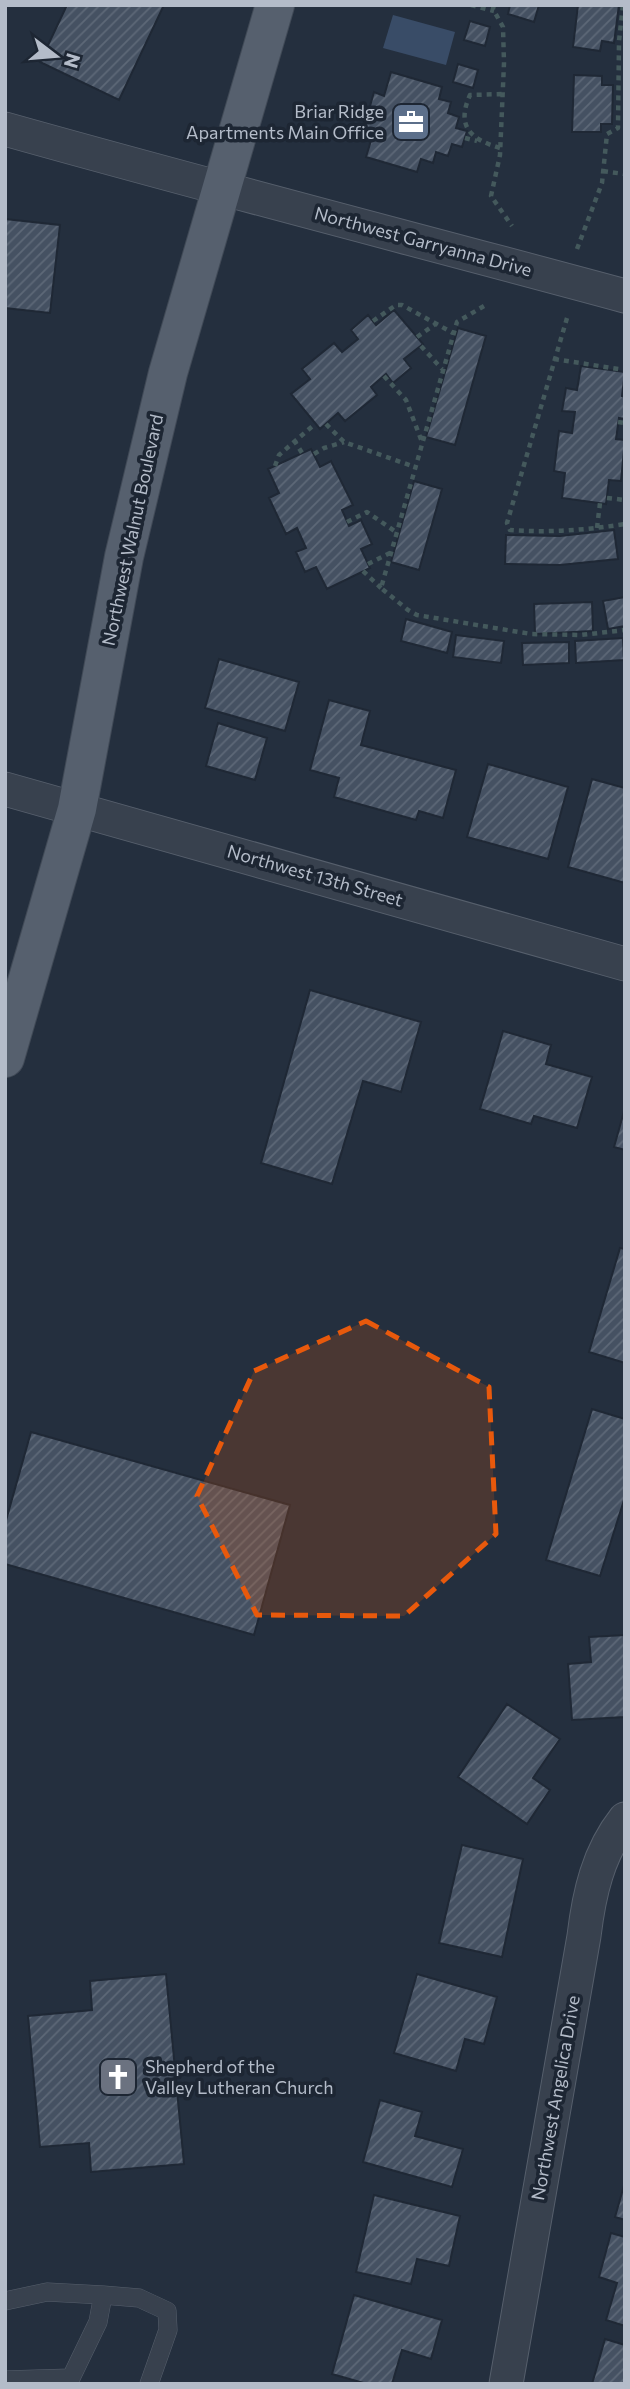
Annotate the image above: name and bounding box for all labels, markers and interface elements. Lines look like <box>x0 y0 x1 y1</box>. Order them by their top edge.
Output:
north arrow <box>21 21 91 91</box>
text: N <box>60 51 86 71</box>
place label: Briar Ridge Apartments Main Office <box>186 100 384 143</box>
office icon: Briar Ridge Apartments Main Office <box>390 101 432 143</box>
street label: Northwest Garryanna Drive <box>312 201 534 281</box>
street label: Northwest Walnut Boulevard <box>97 412 167 648</box>
street label: Northwest 13th Street <box>225 839 406 911</box>
street label: Northwest Angelica Drive <box>526 1994 584 2202</box>
place label: Shepherd of the Valley Lutheran Church <box>145 2055 334 2098</box>
church icon: Shepherd of the Valley Lutheran Church <box>97 2056 139 2098</box>

